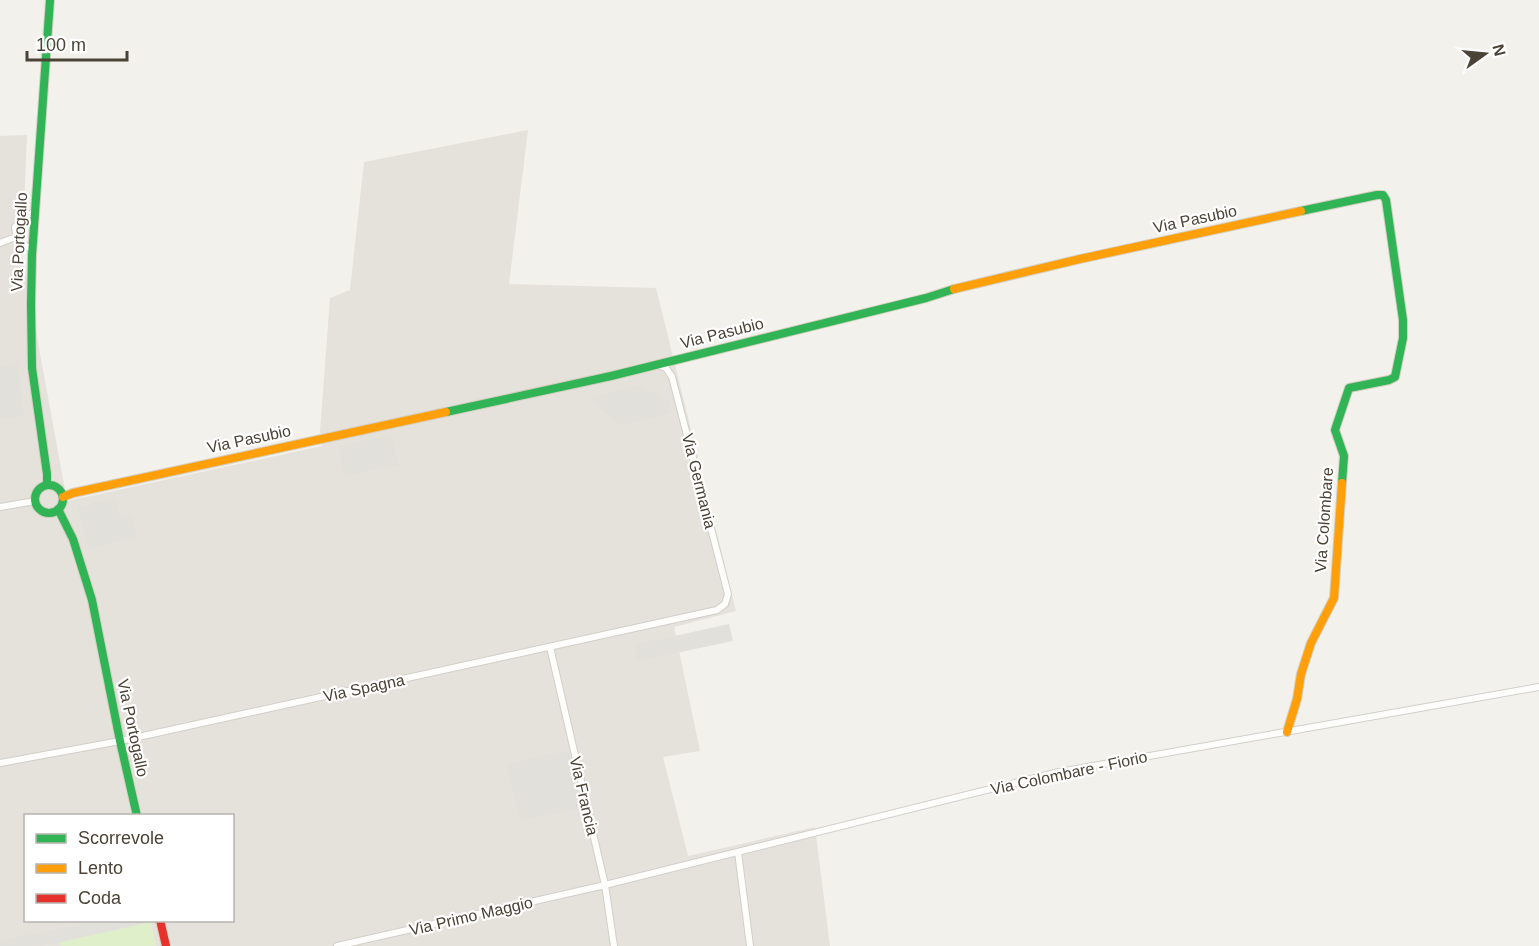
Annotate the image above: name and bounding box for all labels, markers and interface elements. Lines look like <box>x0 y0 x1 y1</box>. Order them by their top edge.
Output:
scale bar <box>27 24 128 62</box>
north arrow <box>1455 24 1515 84</box>
text: 100 m <box>36 35 86 55</box>
text: N <box>1489 42 1509 58</box>
street label: Via Portogallo <box>8 192 30 292</box>
street label: Via Pasubio <box>1152 202 1238 236</box>
street label: Via Pasubio <box>679 314 765 352</box>
street label: Via Pasubio <box>206 422 292 456</box>
street label: Via Germania <box>679 432 719 530</box>
street label: Via Colombare <box>1312 467 1336 573</box>
street label: Via Spagna <box>322 671 406 705</box>
street label: Via Portogallo <box>114 678 152 778</box>
street label: Via Colombare - Fiorio <box>989 748 1149 798</box>
street label: Via Francia <box>567 755 601 837</box>
legend <box>24 814 234 922</box>
text: Scorrevole <box>78 828 164 848</box>
text: Lento <box>78 858 123 878</box>
text: Coda <box>78 888 122 908</box>
street label: Via Primo Maggio <box>408 894 534 938</box>

